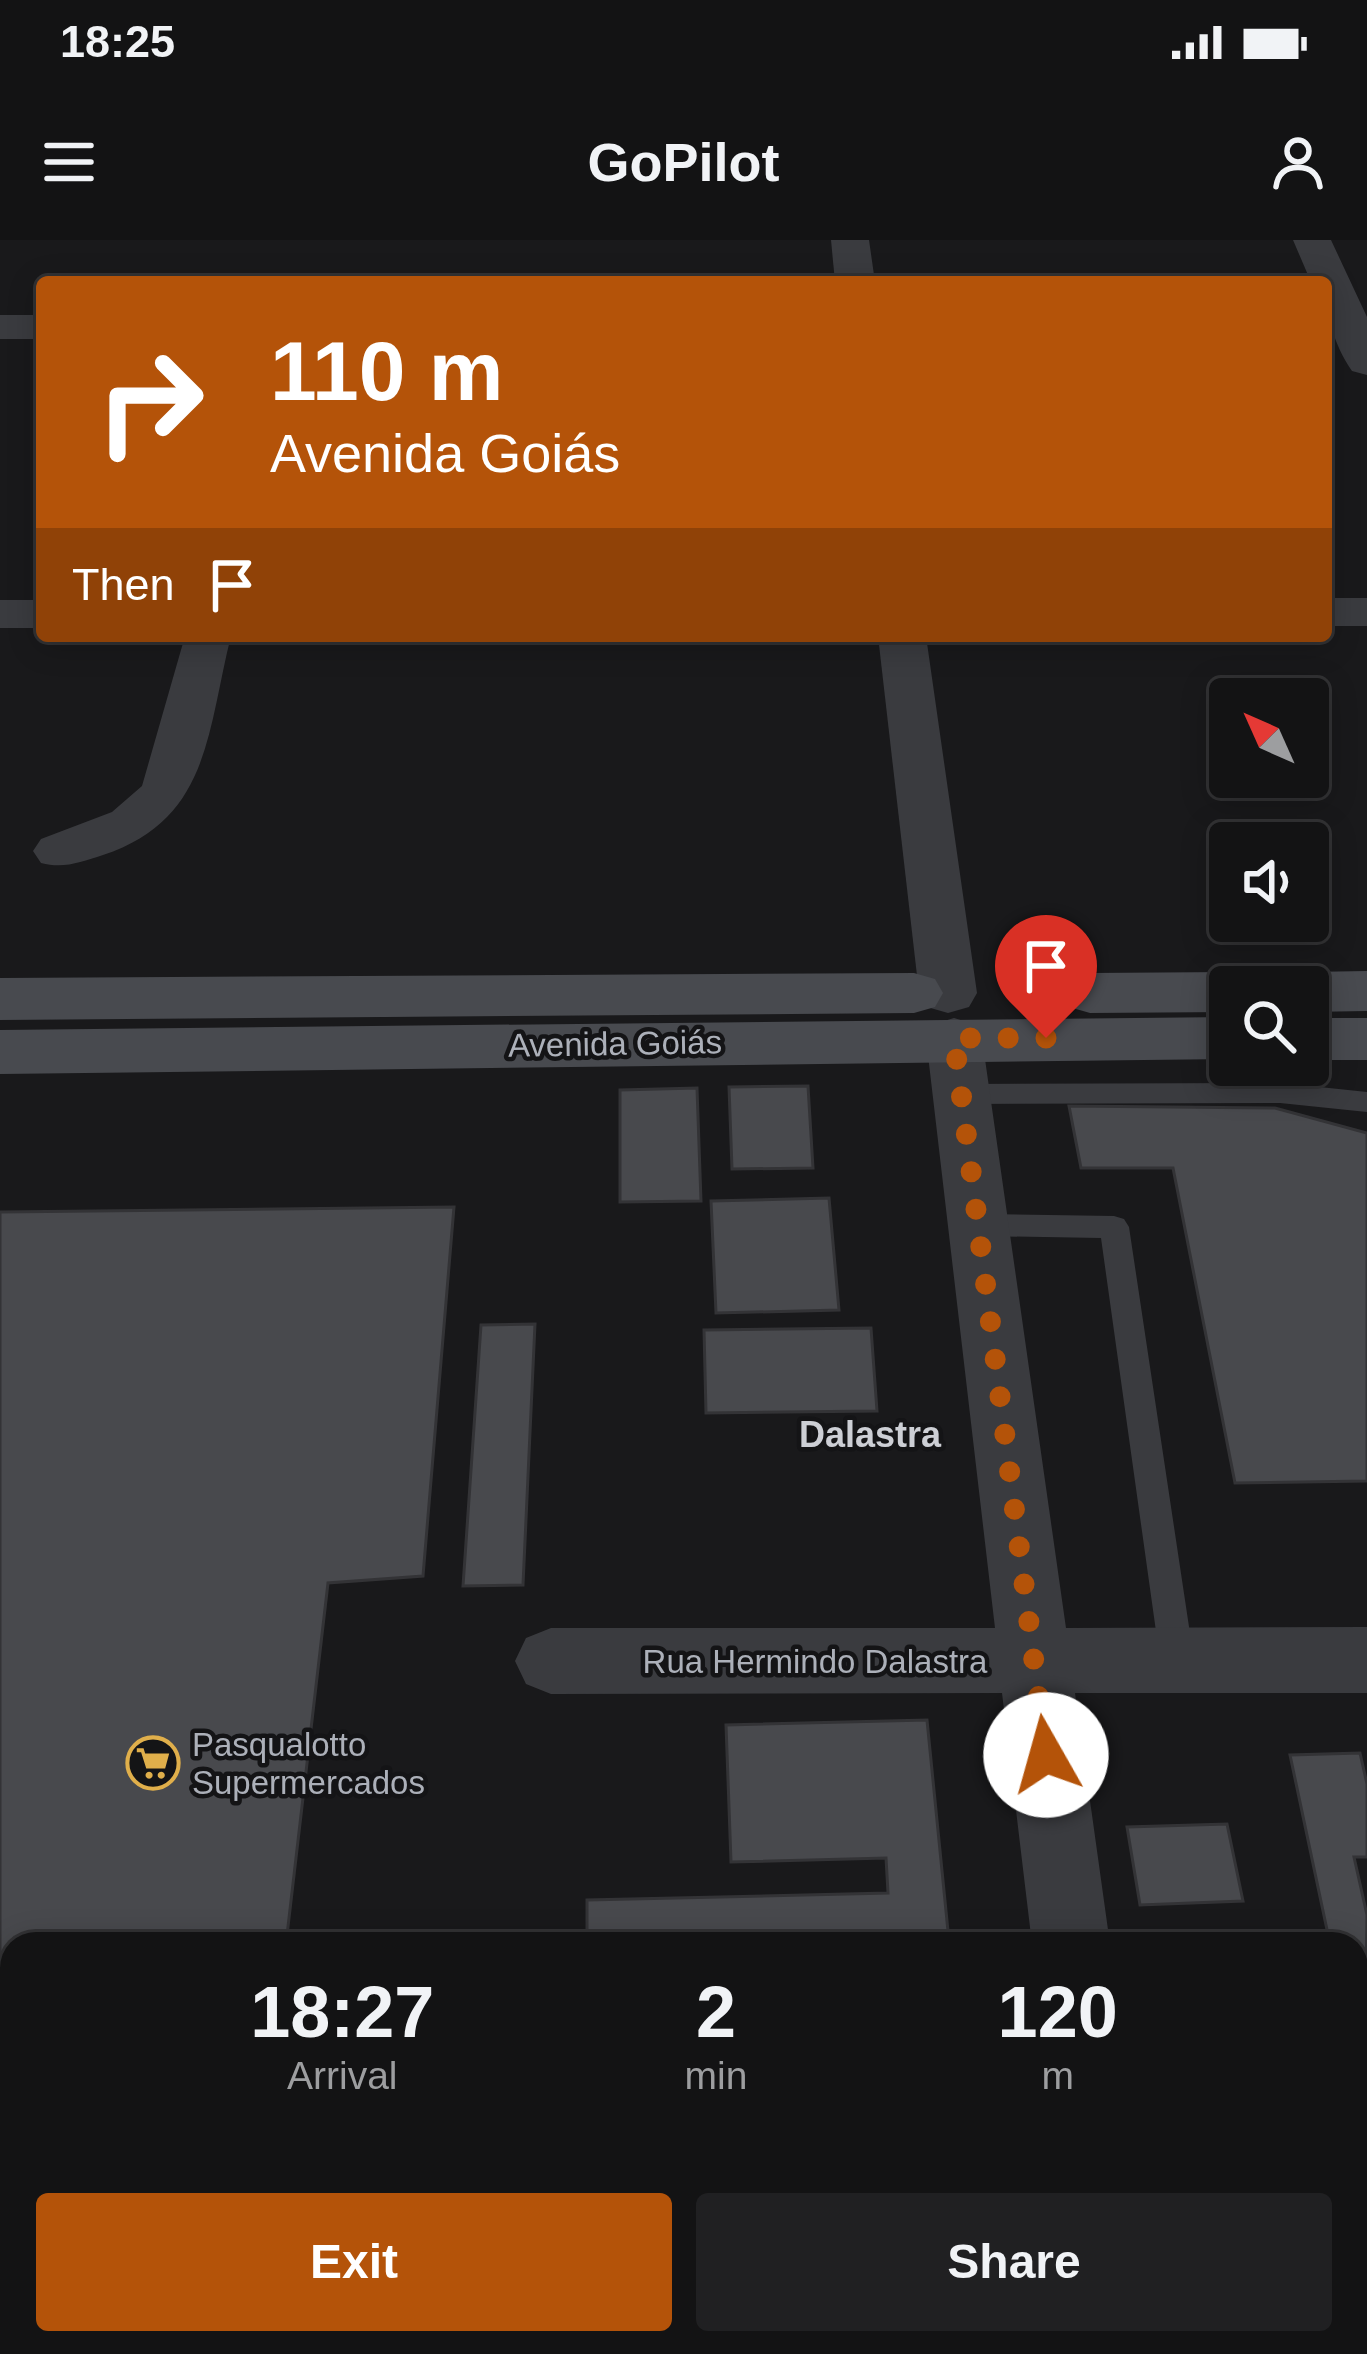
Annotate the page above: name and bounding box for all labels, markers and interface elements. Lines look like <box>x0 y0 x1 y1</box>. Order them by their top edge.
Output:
text: 18:25 <box>60 16 175 67</box>
icon: menu <box>36 129 102 195</box>
icon: person <box>1265 129 1331 195</box>
text: GoPilot <box>588 132 779 192</box>
icon: right <box>72 324 228 480</box>
text: 110 m <box>270 324 504 418</box>
text: Avenida Goiás <box>270 423 620 483</box>
icon: arrive <box>199 552 265 618</box>
text: Then <box>72 559 175 610</box>
north arrow <box>1209 678 1329 798</box>
map controls <box>1209 678 1329 1086</box>
button: sound <box>1209 822 1329 942</box>
pin <box>995 915 1097 1038</box>
icon: arrive <box>1013 933 1079 999</box>
button: search <box>1209 966 1329 1086</box>
street label: Avenida Goiás <box>508 1023 722 1064</box>
district label: Dalastra <box>799 1414 942 1455</box>
street label: Rua Hermindo Dalastra <box>643 1643 988 1680</box>
position arrow <box>983 1692 1109 1818</box>
place label: Pasqualotto Supermercados <box>192 1726 425 1801</box>
supermarket icon: Pasqualotto Supermercados <box>125 1735 181 1791</box>
text: 18:27 <box>250 1972 434 2052</box>
text: 2 <box>696 1972 736 2052</box>
text: 120 <box>998 1972 1118 2052</box>
text: Arrival <box>287 2054 398 2097</box>
text: min <box>685 2054 747 2097</box>
text: m <box>1041 2054 1074 2097</box>
button: Exit <box>36 2193 672 2331</box>
button: Share <box>696 2193 1332 2331</box>

